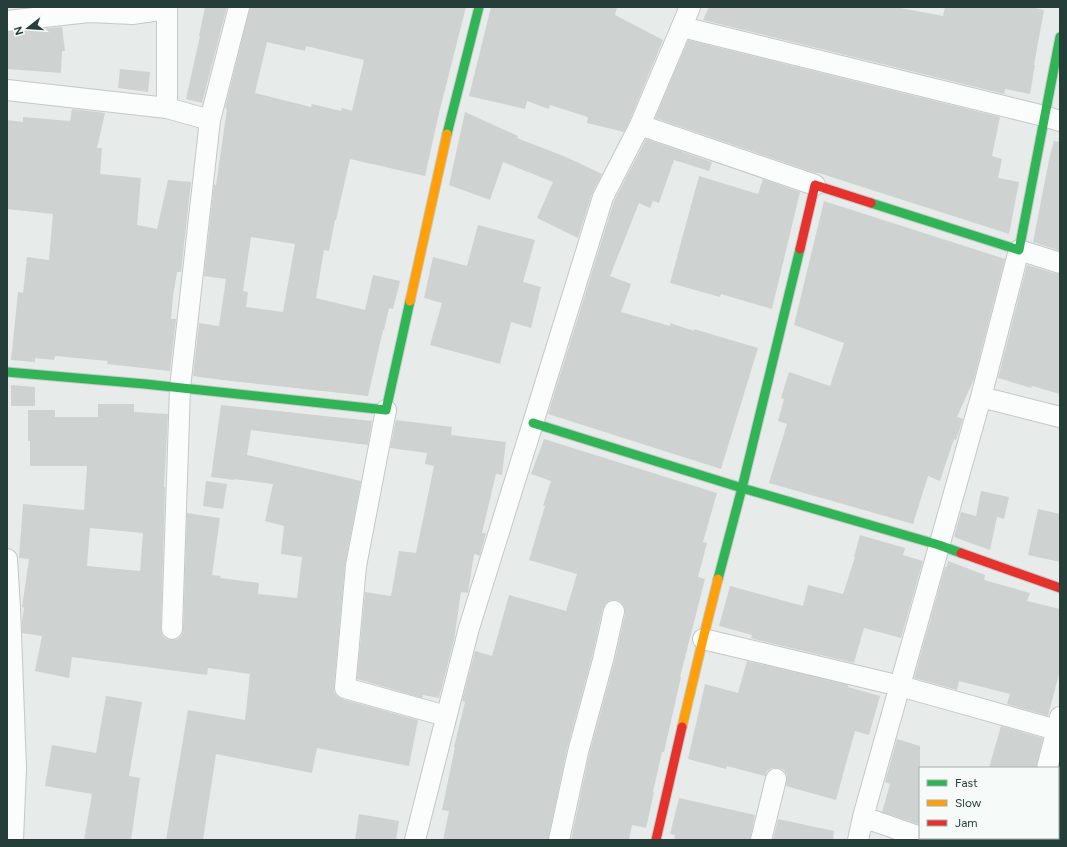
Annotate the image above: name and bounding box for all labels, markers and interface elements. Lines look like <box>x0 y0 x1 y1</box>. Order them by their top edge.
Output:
north arrow <box>8 8 48 48</box>
text: N <box>11 25 26 37</box>
legend <box>919 767 1059 839</box>
text: Fast <box>955 776 978 790</box>
text: Slow <box>955 796 982 810</box>
text: Jam <box>955 816 978 830</box>

